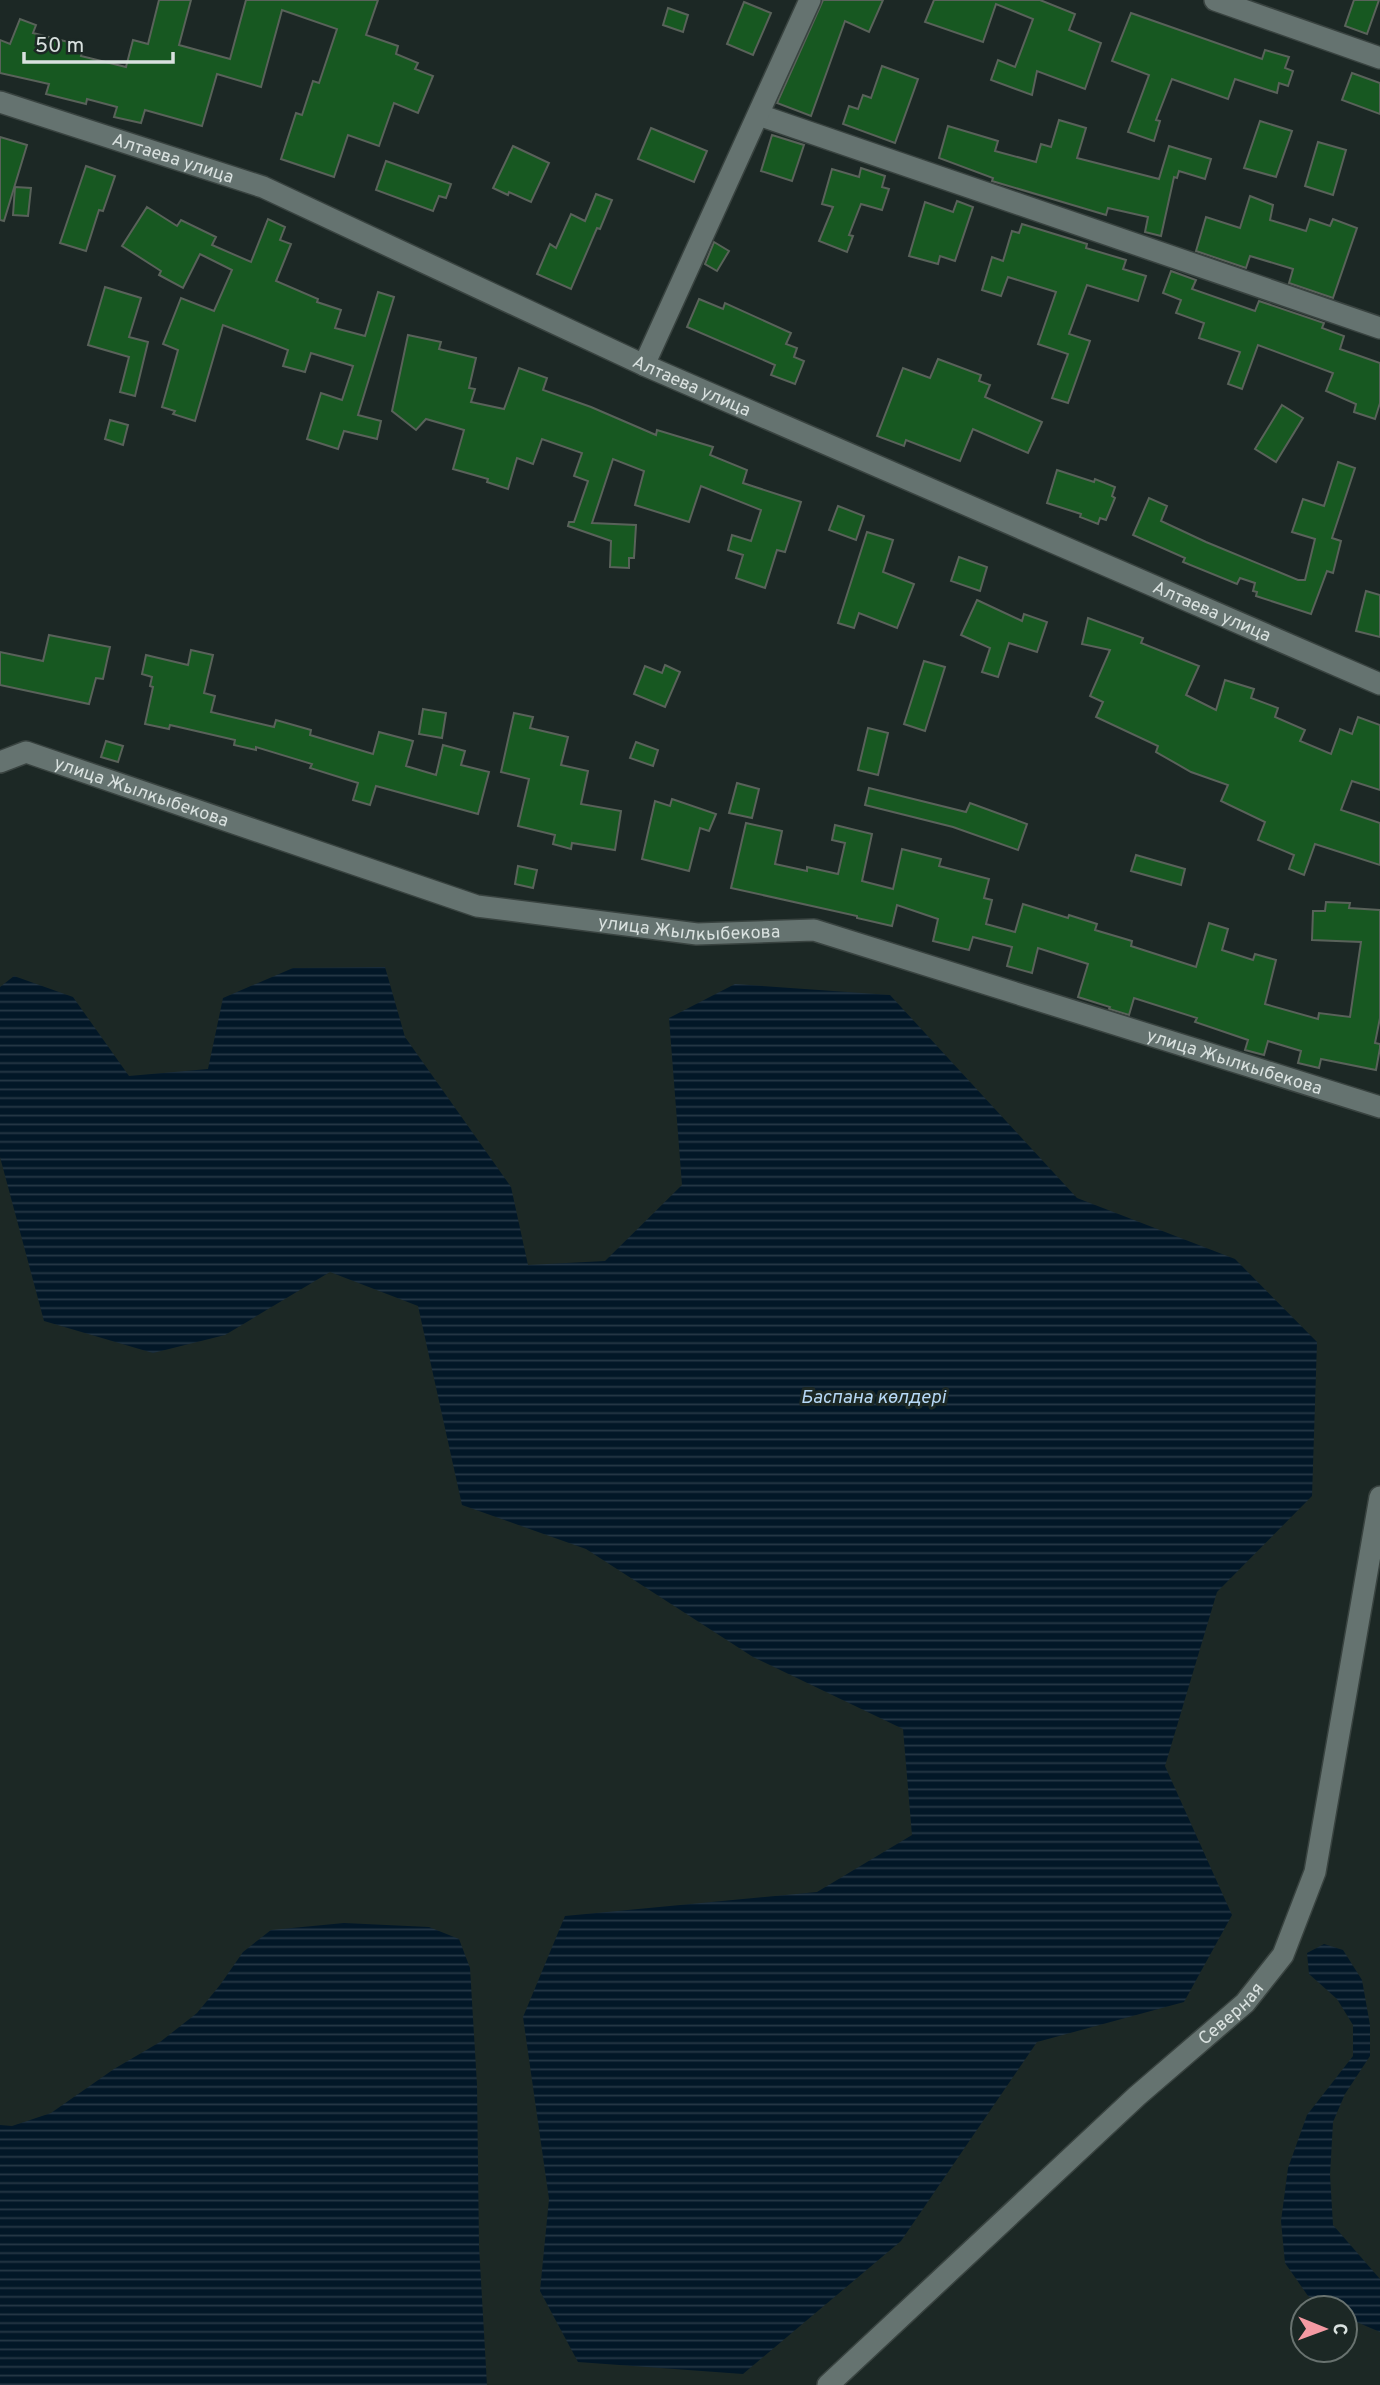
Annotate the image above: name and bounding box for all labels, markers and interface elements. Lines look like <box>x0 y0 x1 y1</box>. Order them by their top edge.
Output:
scale bar <box>24 21 173 65</box>
text: 50 m <box>35 33 84 60</box>
street label: Алтаева улица <box>109 129 237 190</box>
street label: Алтаева улица <box>628 351 754 423</box>
street label: Алтаева улица <box>1149 577 1274 648</box>
street label: улица Жылкыбекова <box>51 752 231 833</box>
street label: улица Жылкыбекова <box>597 911 781 947</box>
street label: улица Жылкыбекова <box>1143 1025 1325 1101</box>
water label: Баспана көлдері <box>800 1386 947 1410</box>
street label: Северная <box>1194 1978 1270 2051</box>
north arrow <box>1289 2294 1359 2364</box>
text: С <box>1327 2323 1351 2336</box>

